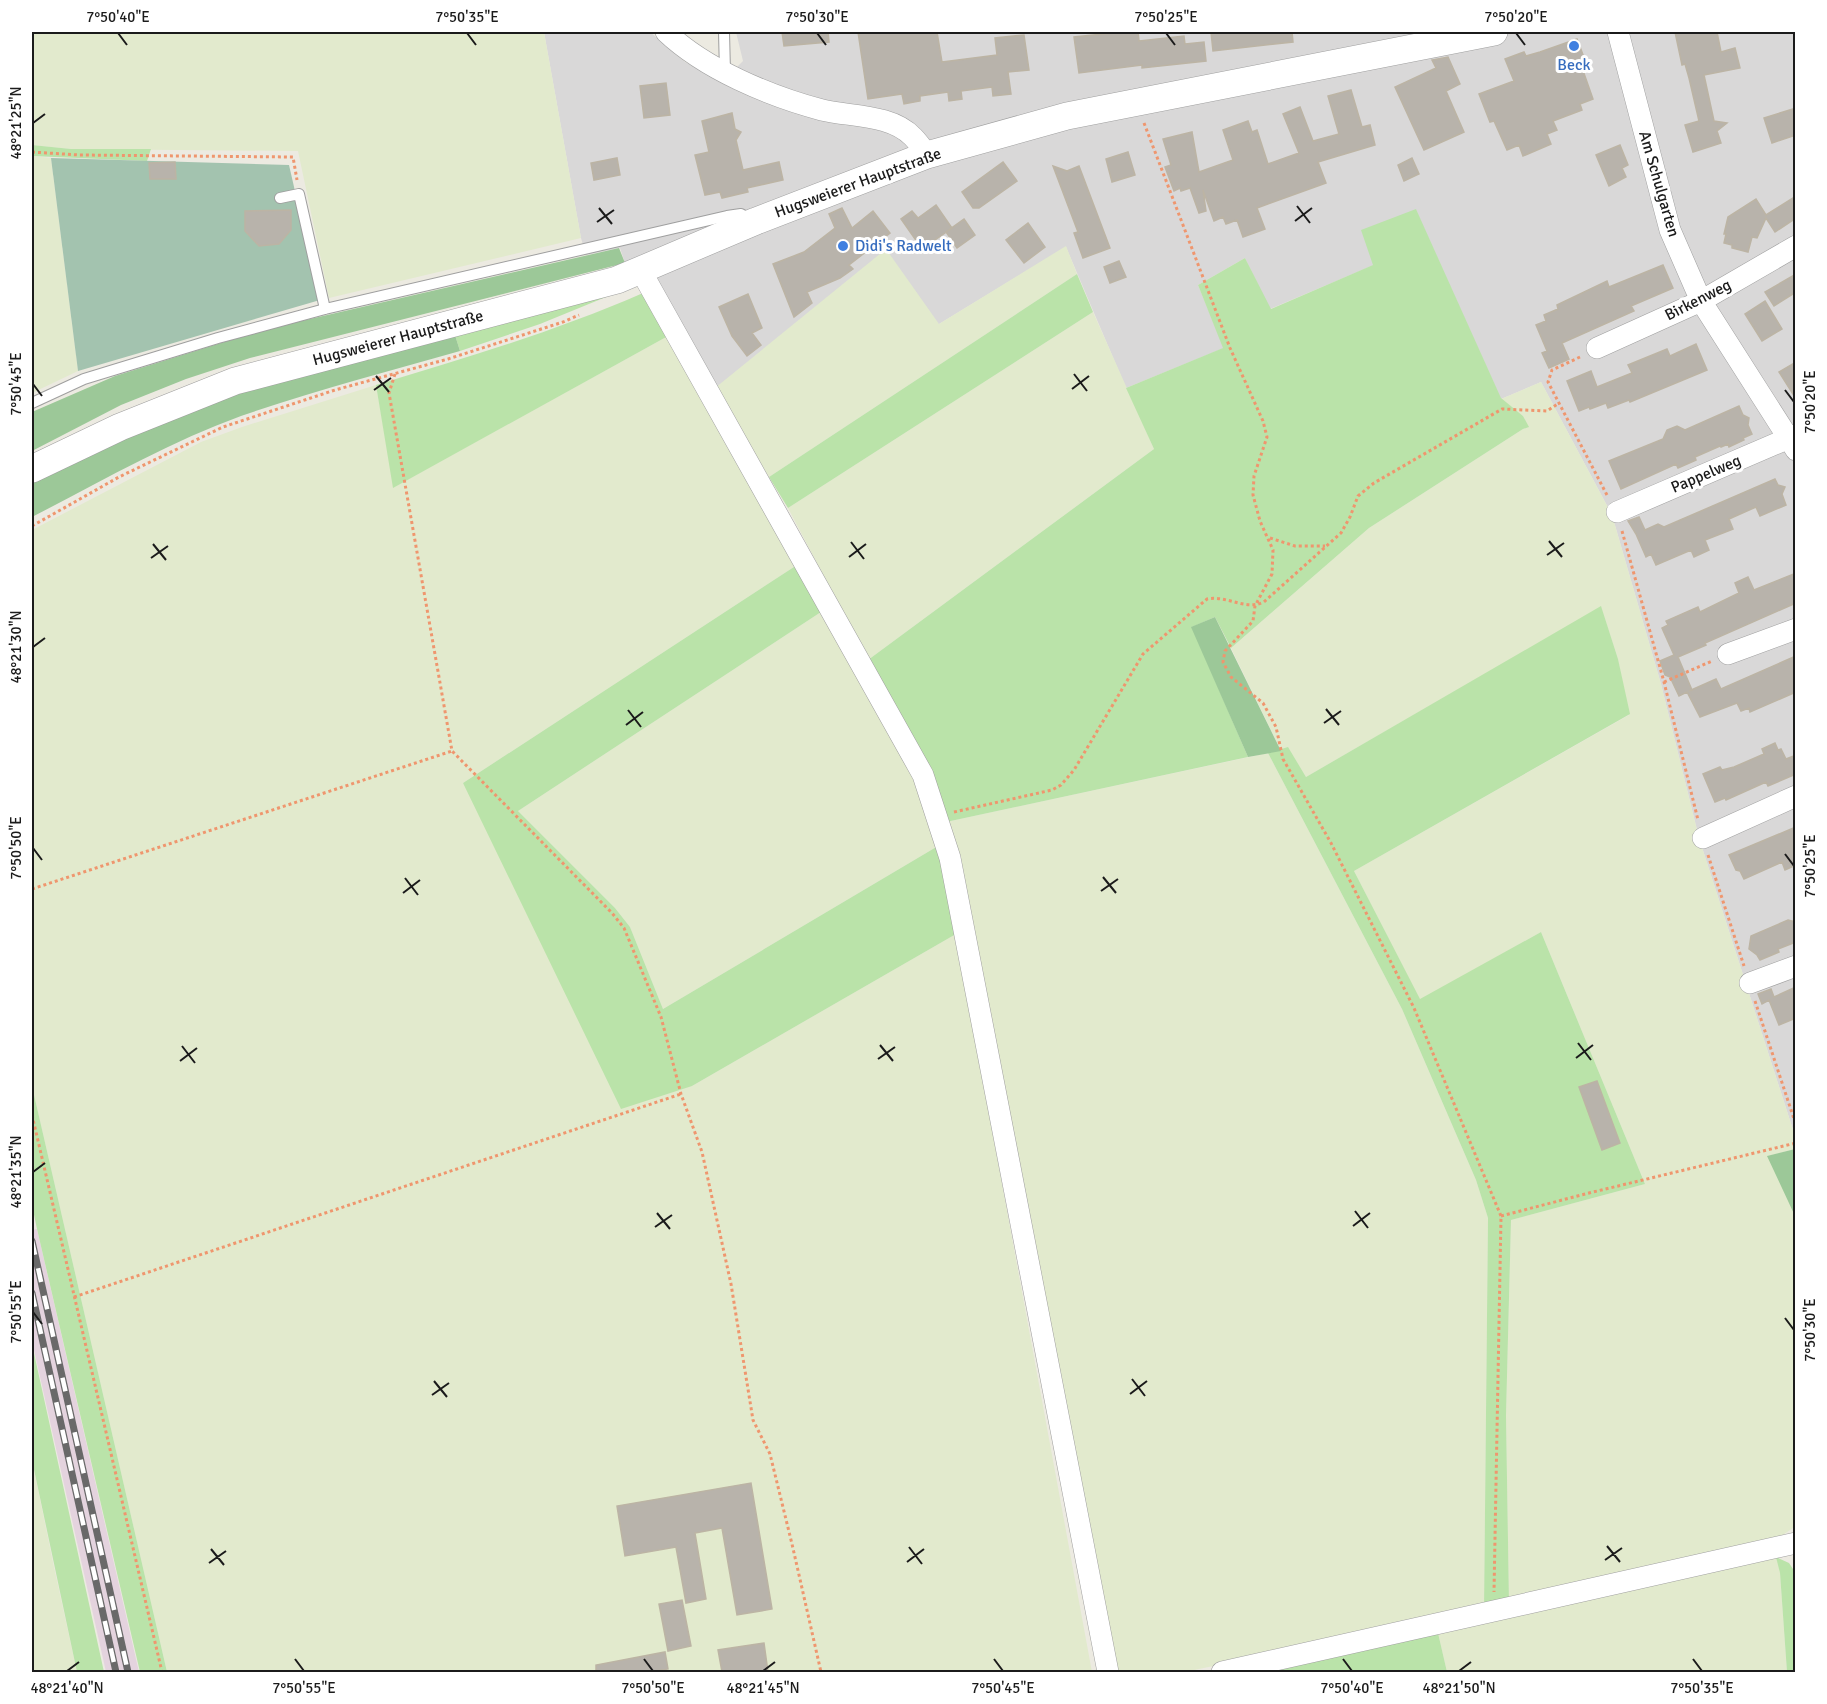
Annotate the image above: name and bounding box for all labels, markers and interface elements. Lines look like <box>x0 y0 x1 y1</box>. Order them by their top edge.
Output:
text: 7°50'40"E <box>86 8 150 26</box>
text: 7°50'35"E <box>435 8 499 26</box>
text: 7°50'30"E <box>785 8 849 26</box>
text: 7°50'25"E <box>1134 8 1198 26</box>
text: 7°50'20"E <box>1484 8 1548 26</box>
marker: Beck <box>1567 39 1581 53</box>
place label: Beck <box>1557 55 1591 75</box>
text: 48°21'25"N <box>7 86 25 160</box>
street label: Am Schulgarten <box>1634 129 1684 239</box>
street label: Hugsweierer Hauptstraße <box>772 144 944 222</box>
place label: Didi's Radwelt <box>855 236 952 256</box>
marker: Didi's Radwelt <box>836 239 850 253</box>
street label: Birkenweg <box>1661 275 1735 325</box>
street label: Hugsweierer Hauptstraße <box>310 306 486 370</box>
text: 7°50'45"E <box>7 352 25 416</box>
text: 7°50'20"E <box>1801 370 1819 434</box>
street label: Pappelweg <box>1668 450 1744 498</box>
text: 48°21'30"N <box>7 610 25 684</box>
text: 7°50'50"E <box>7 816 25 880</box>
text: 7°50'25"E <box>1801 834 1819 898</box>
text: 48°21'35"N <box>7 1135 25 1209</box>
text: 7°50'55"E <box>7 1280 25 1344</box>
text: 7°50'30"E <box>1801 1298 1819 1362</box>
text: 48°21'40"N <box>30 1679 104 1697</box>
text: 7°50'55"E <box>272 1679 336 1697</box>
text: 7°50'50"E <box>621 1679 685 1697</box>
text: 48°21'45"N <box>726 1679 800 1697</box>
text: 7°50'45"E <box>971 1679 1035 1697</box>
text: 7°50'40"E <box>1320 1679 1384 1697</box>
text: 48°21'50"N <box>1422 1679 1496 1697</box>
text: 7°50'35"E <box>1670 1679 1734 1697</box>

